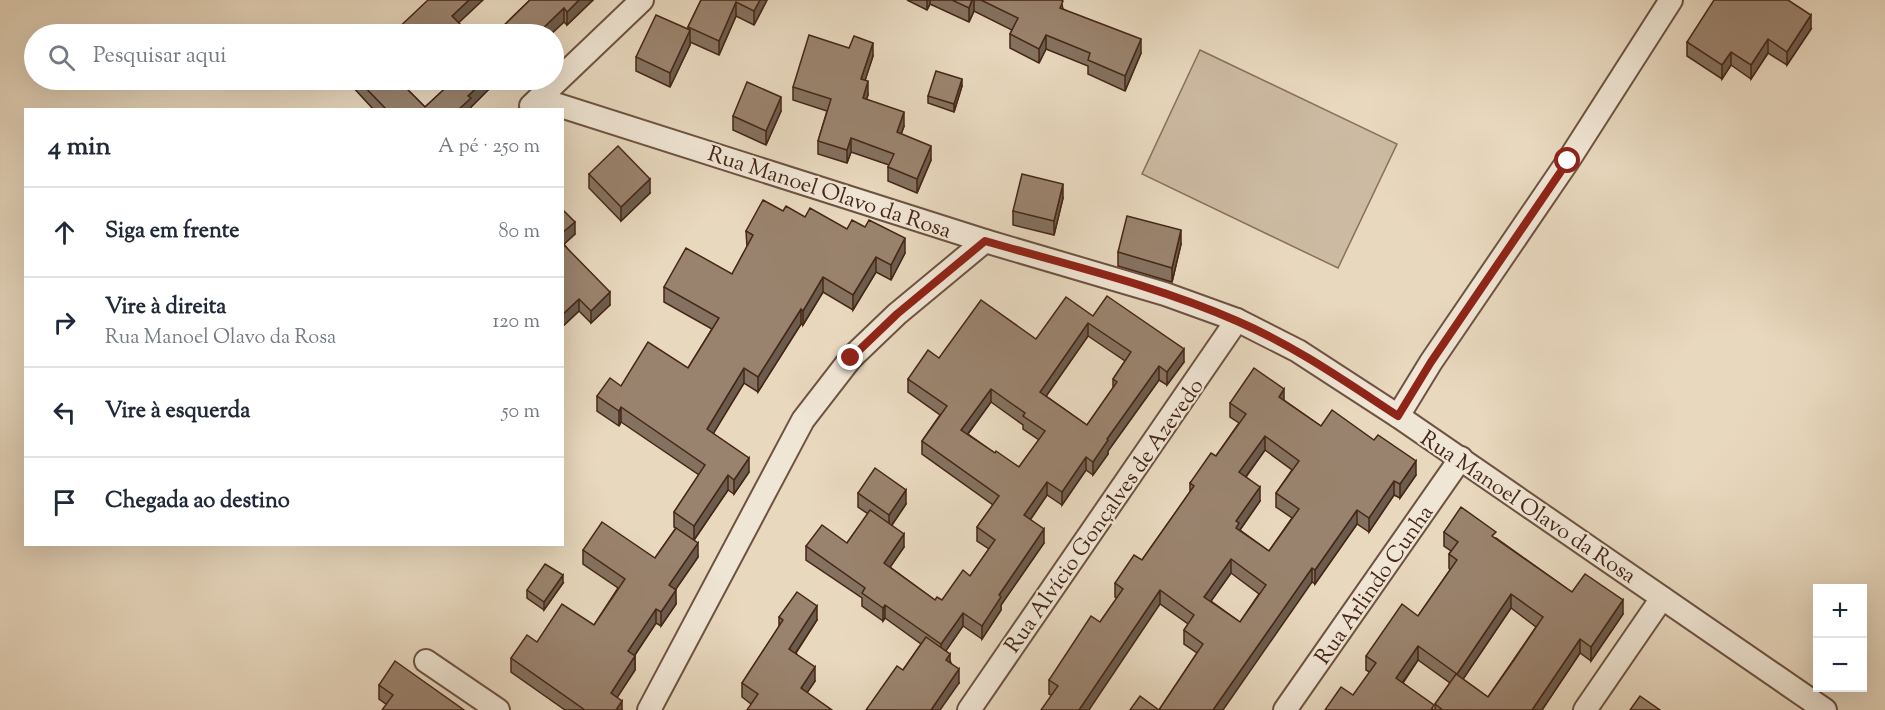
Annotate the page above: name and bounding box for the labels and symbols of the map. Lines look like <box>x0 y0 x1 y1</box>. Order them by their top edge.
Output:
street label: Rua Manoel Olavo da Rosa <box>703 139 955 248</box>
route start <box>1554 147 1580 173</box>
route end <box>837 344 863 370</box>
street label: Rua Alvício Gonçalves de Azevedo <box>998 373 1213 661</box>
street label: Rua Manoel Olavo da Rosa <box>1413 424 1642 593</box>
street label: Rua Arlindo Cunha <box>1308 499 1443 672</box>

